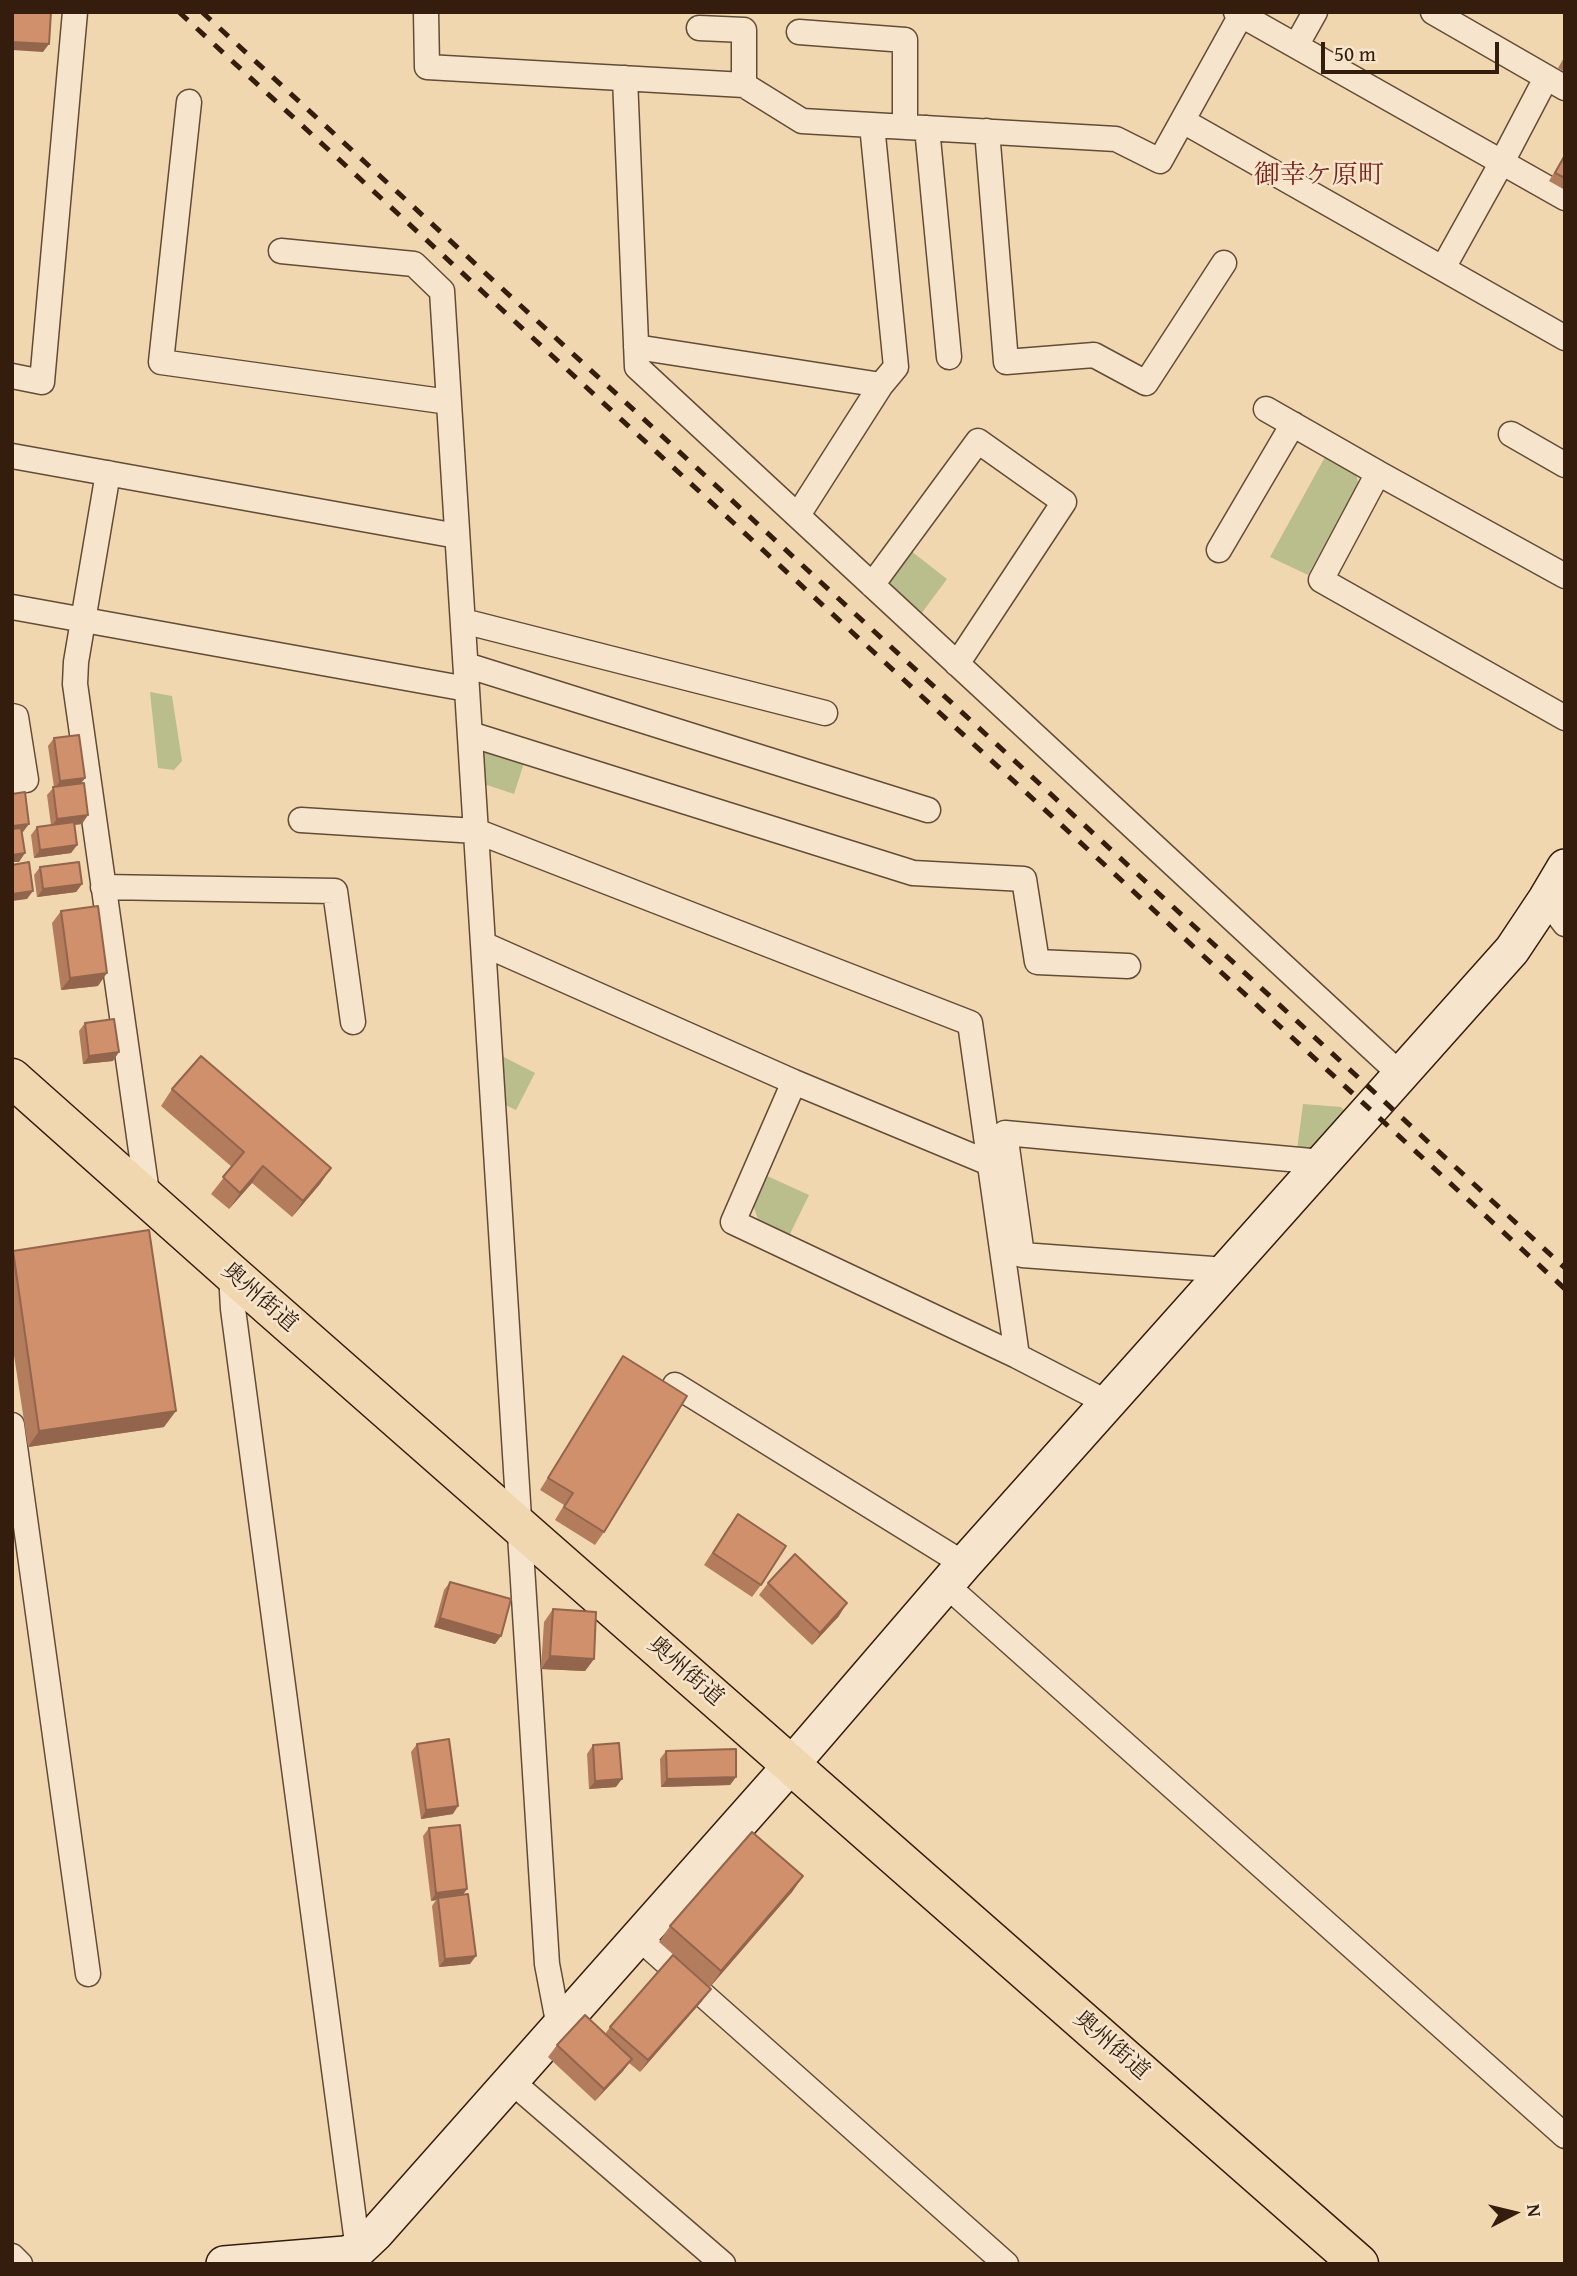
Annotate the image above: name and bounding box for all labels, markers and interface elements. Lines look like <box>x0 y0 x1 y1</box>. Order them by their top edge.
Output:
scale bar <box>1325 28 1504 72</box>
text: 50 m <box>1334 38 1376 69</box>
district label: 御幸ケ原町 <box>1254 160 1384 192</box>
street label: 奥州街道 <box>215 1257 303 1339</box>
street label: 奥州街道 <box>641 1631 729 1713</box>
street label: 奥州街道 <box>1067 2005 1155 2087</box>
north arrow <box>1479 2178 1549 2248</box>
text: N <box>1520 2202 1550 2218</box>

